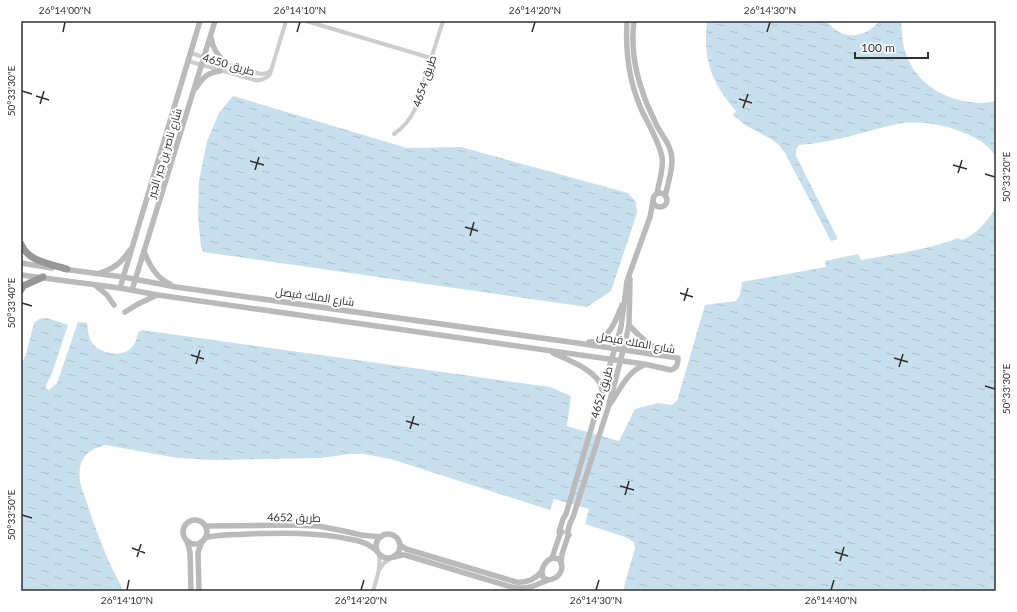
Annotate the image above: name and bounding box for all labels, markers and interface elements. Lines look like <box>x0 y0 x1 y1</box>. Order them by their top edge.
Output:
text: 26°14'00"N <box>39 4 91 16</box>
text: 26°14'10"N <box>274 4 326 16</box>
text: 26°14'20"N <box>509 4 561 16</box>
text: 26°14'30"N <box>744 4 796 16</box>
scale bar <box>855 34 928 60</box>
text: 100 m <box>861 40 895 55</box>
street label: طريق 4650 <box>201 50 256 79</box>
street label: طريق 4654 <box>410 54 439 109</box>
text: 50°33'30"E <box>5 66 17 116</box>
street label: شارع ناصر بن جبر الجبر <box>144 107 186 201</box>
text: 50°33'20"E <box>1000 152 1012 202</box>
text: 50°33'40"E <box>5 278 17 328</box>
street label: شارع الملك فيصل <box>274 284 355 310</box>
street label: شارع الملك فيصل <box>595 329 676 357</box>
text: 50°33'30"E <box>1000 364 1012 414</box>
street label: طريق 4652 <box>587 365 616 420</box>
text: 50°33'50"E <box>5 490 17 540</box>
street label: طريق 4652 <box>267 510 321 525</box>
text: 26°14'10"N <box>101 594 153 606</box>
text: 26°14'20"N <box>335 594 387 606</box>
text: 26°14'30"N <box>570 594 622 606</box>
text: 26°14'40"N <box>805 594 857 606</box>

